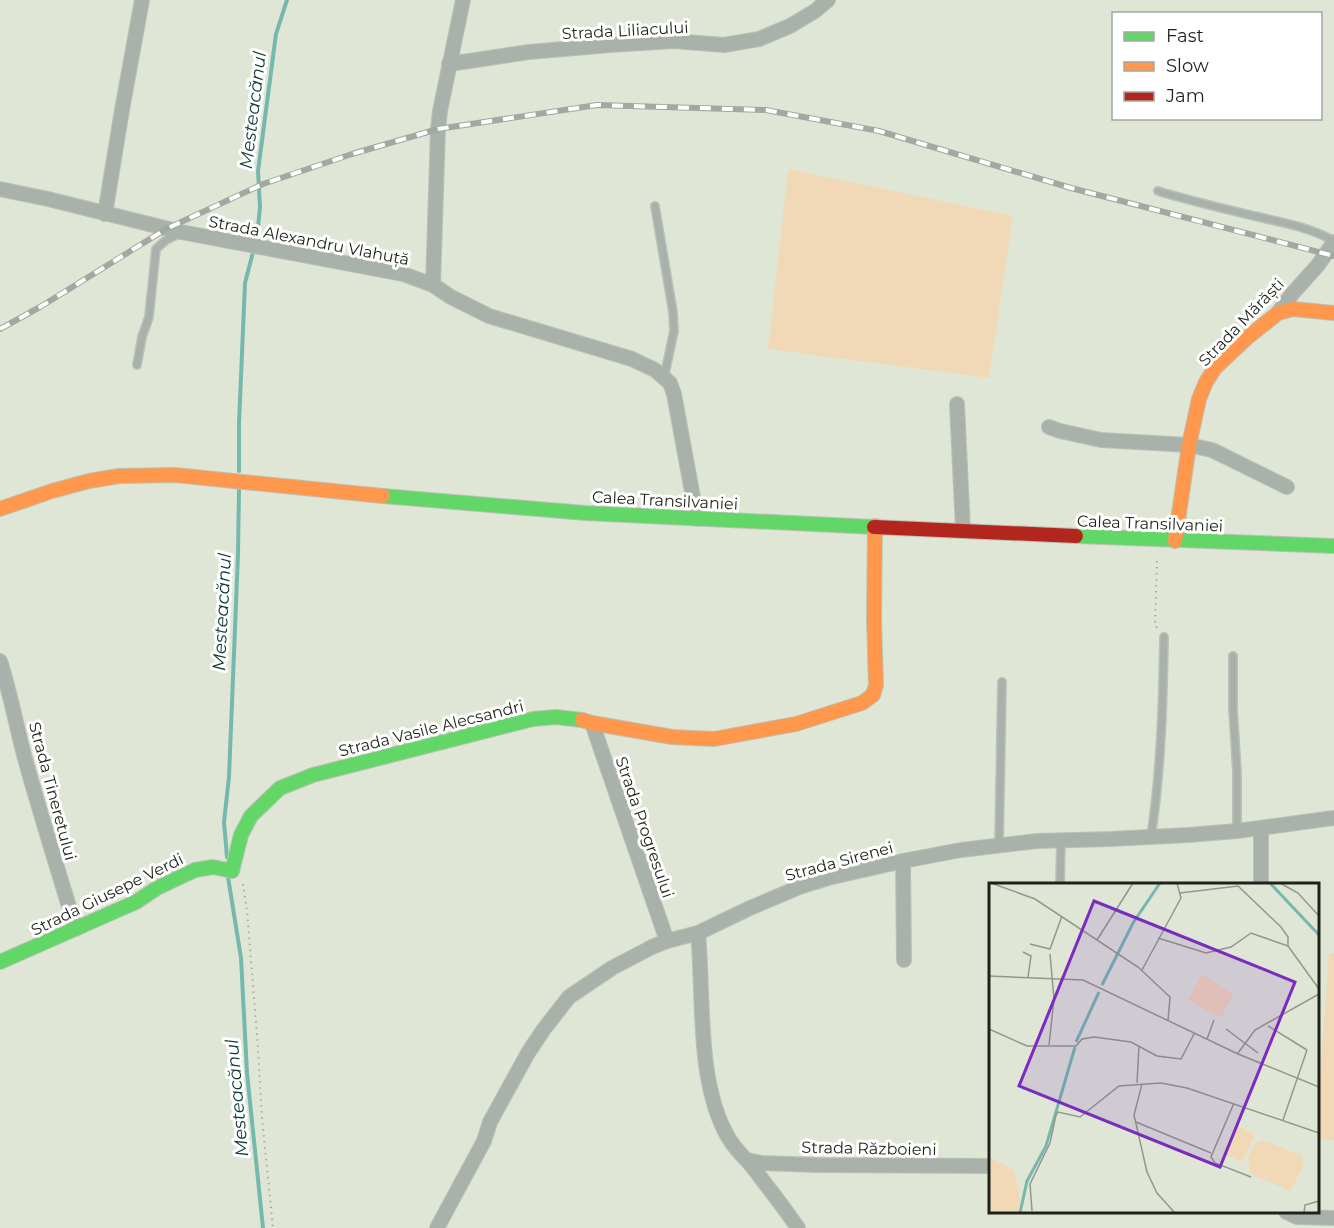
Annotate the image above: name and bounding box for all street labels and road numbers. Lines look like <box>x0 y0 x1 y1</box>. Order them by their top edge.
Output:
street label: Strada Liliacului <box>561 18 689 43</box>
street label: Strada Alexandru Vlahuță <box>207 212 411 270</box>
street label: Strada Mărăști <box>1195 275 1289 371</box>
street label: Calea Transilvaniei <box>591 487 739 514</box>
street label: Calea Transilvaniei <box>1077 511 1223 536</box>
street label: Strada Vasile Alecsandri <box>337 696 526 761</box>
street label: Strada Tineretului <box>25 720 80 862</box>
street label: Strada Progresului <box>611 754 678 900</box>
street label: Strada Sirenei <box>783 838 895 885</box>
street label: Strada Giusepe Verdi <box>28 849 186 940</box>
street label: Strada Războieni <box>801 1138 937 1159</box>

